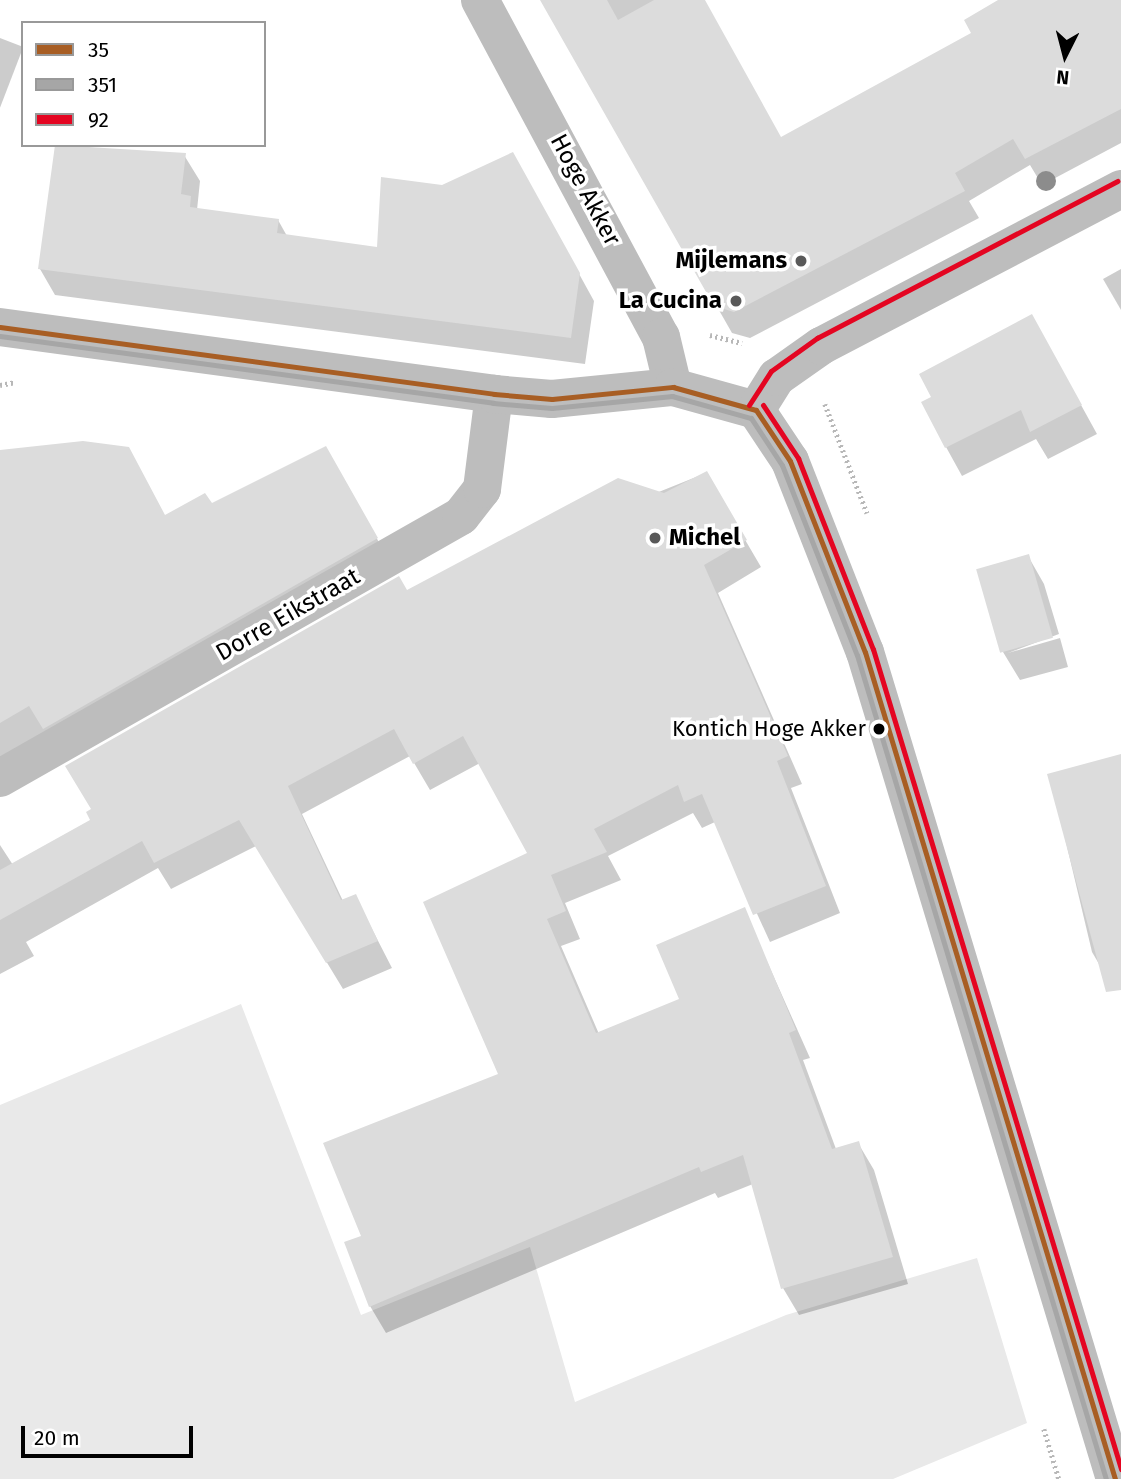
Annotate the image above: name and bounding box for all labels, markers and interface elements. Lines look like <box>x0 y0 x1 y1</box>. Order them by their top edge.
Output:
legend <box>21 21 266 147</box>
north arrow <box>1030 21 1100 91</box>
text: 35 <box>88 37 109 63</box>
text: N <box>1055 65 1070 89</box>
text: 351 <box>88 72 117 98</box>
text: 92 <box>88 107 109 133</box>
street label: Hoge Akker <box>544 129 626 251</box>
place label: Mijlemans <box>675 247 787 275</box>
marker: Mijlemans <box>793 253 809 269</box>
place label: La Cucina <box>619 287 722 315</box>
marker: La Cucina <box>728 293 744 309</box>
place label: Michel <box>669 524 740 552</box>
marker: Michel <box>647 530 663 546</box>
street label: Dorre Eikstraat <box>211 562 365 668</box>
place label: Kontich Hoge Akker <box>672 716 866 742</box>
marker: Kontich Hoge Akker <box>872 722 886 736</box>
scale bar <box>24 1412 196 1456</box>
text: 20 m <box>34 1425 80 1451</box>

